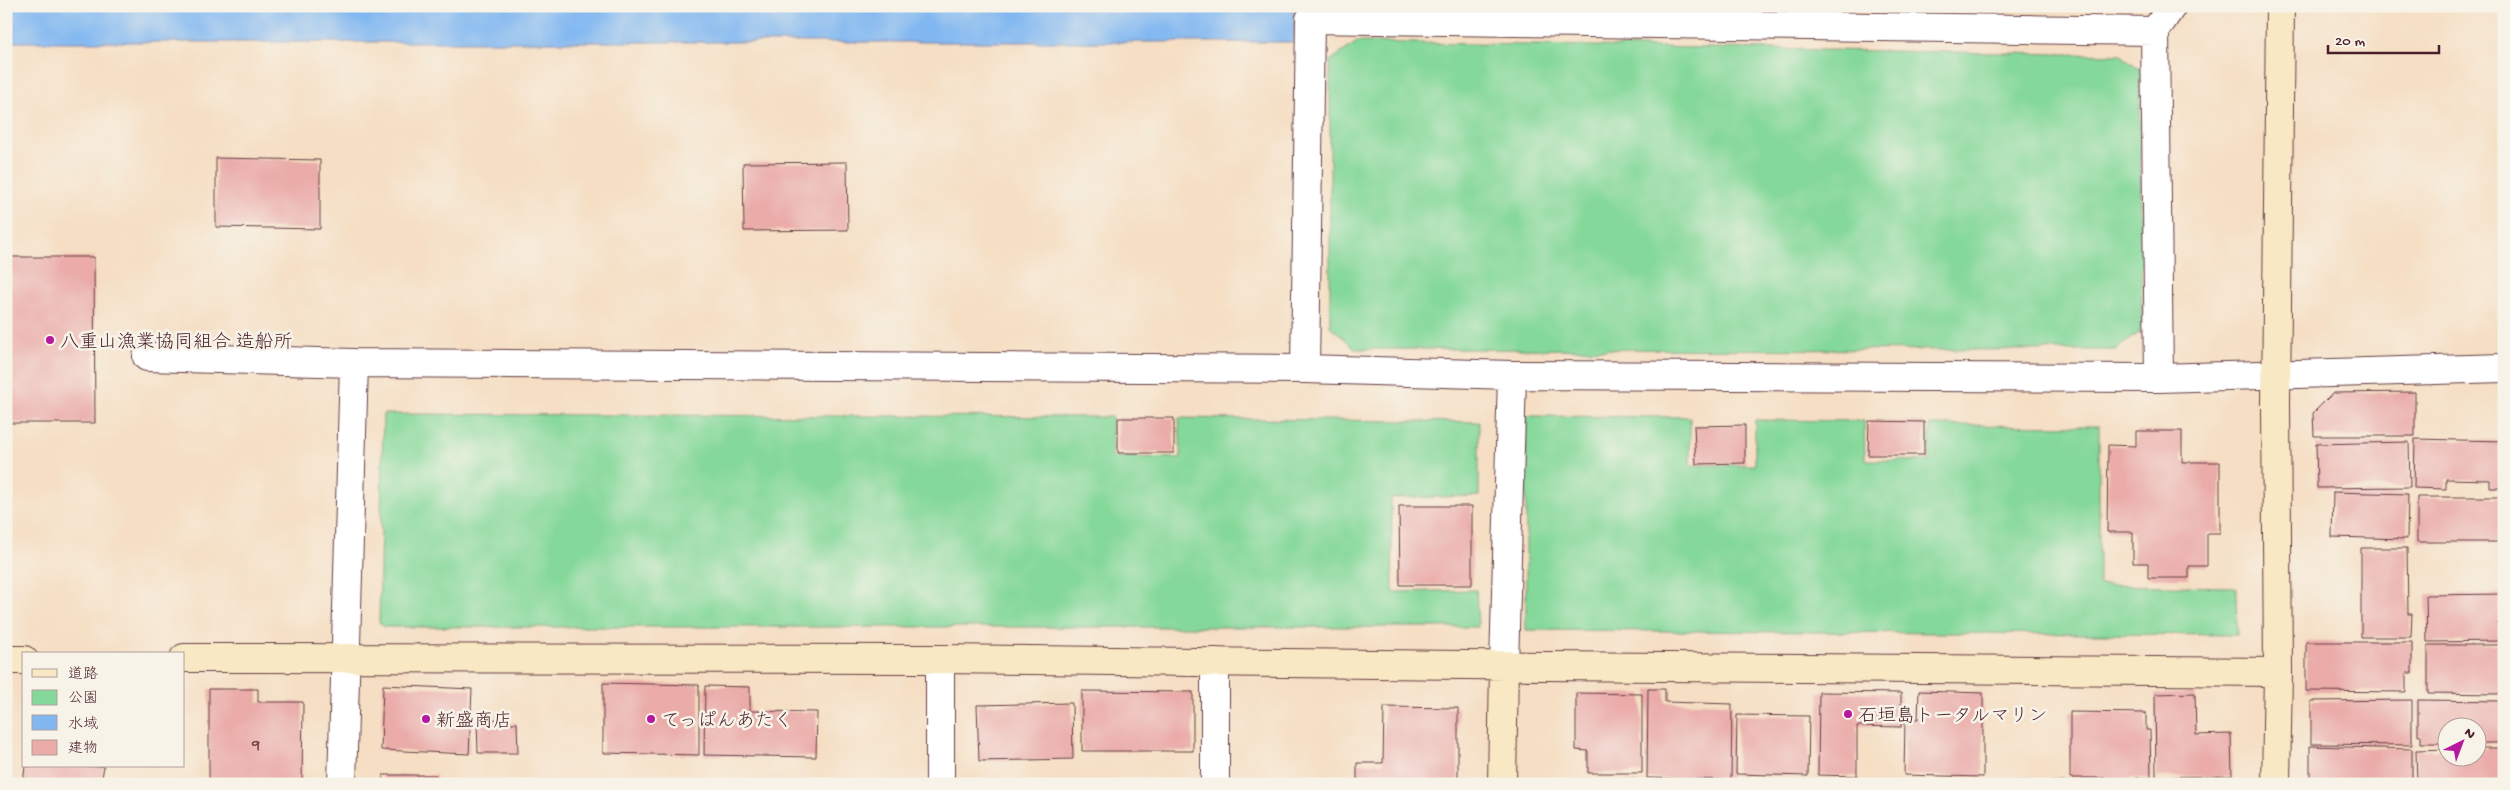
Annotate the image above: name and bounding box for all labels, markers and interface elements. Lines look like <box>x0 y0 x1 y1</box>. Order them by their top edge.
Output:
scale bar <box>2328 22 2439 54</box>
text: 20 m <box>2335 33 2365 51</box>
place label: 八重山漁業協同組合 造船所 <box>60 331 293 355</box>
marker: 八重山漁業協同組合 造船所 <box>44 334 56 346</box>
legend <box>22 652 185 768</box>
text: 道路 <box>68 666 98 684</box>
text: 公園 <box>68 690 98 708</box>
place label: 石垣島トータルマリン <box>1858 705 2048 729</box>
marker: 石垣島トータルマリン <box>1842 708 1854 720</box>
place label: 新盛商店 <box>436 710 512 734</box>
place label: てっぱんあたく <box>661 711 793 734</box>
marker: 新盛商店 <box>420 713 432 725</box>
marker: てっぱんあたく <box>645 713 657 725</box>
text: 水域 <box>68 715 98 734</box>
north arrow <box>2438 718 2488 768</box>
text: N <box>2460 725 2478 744</box>
house number: 9 <box>251 737 260 756</box>
text: 建物 <box>68 740 98 758</box>

